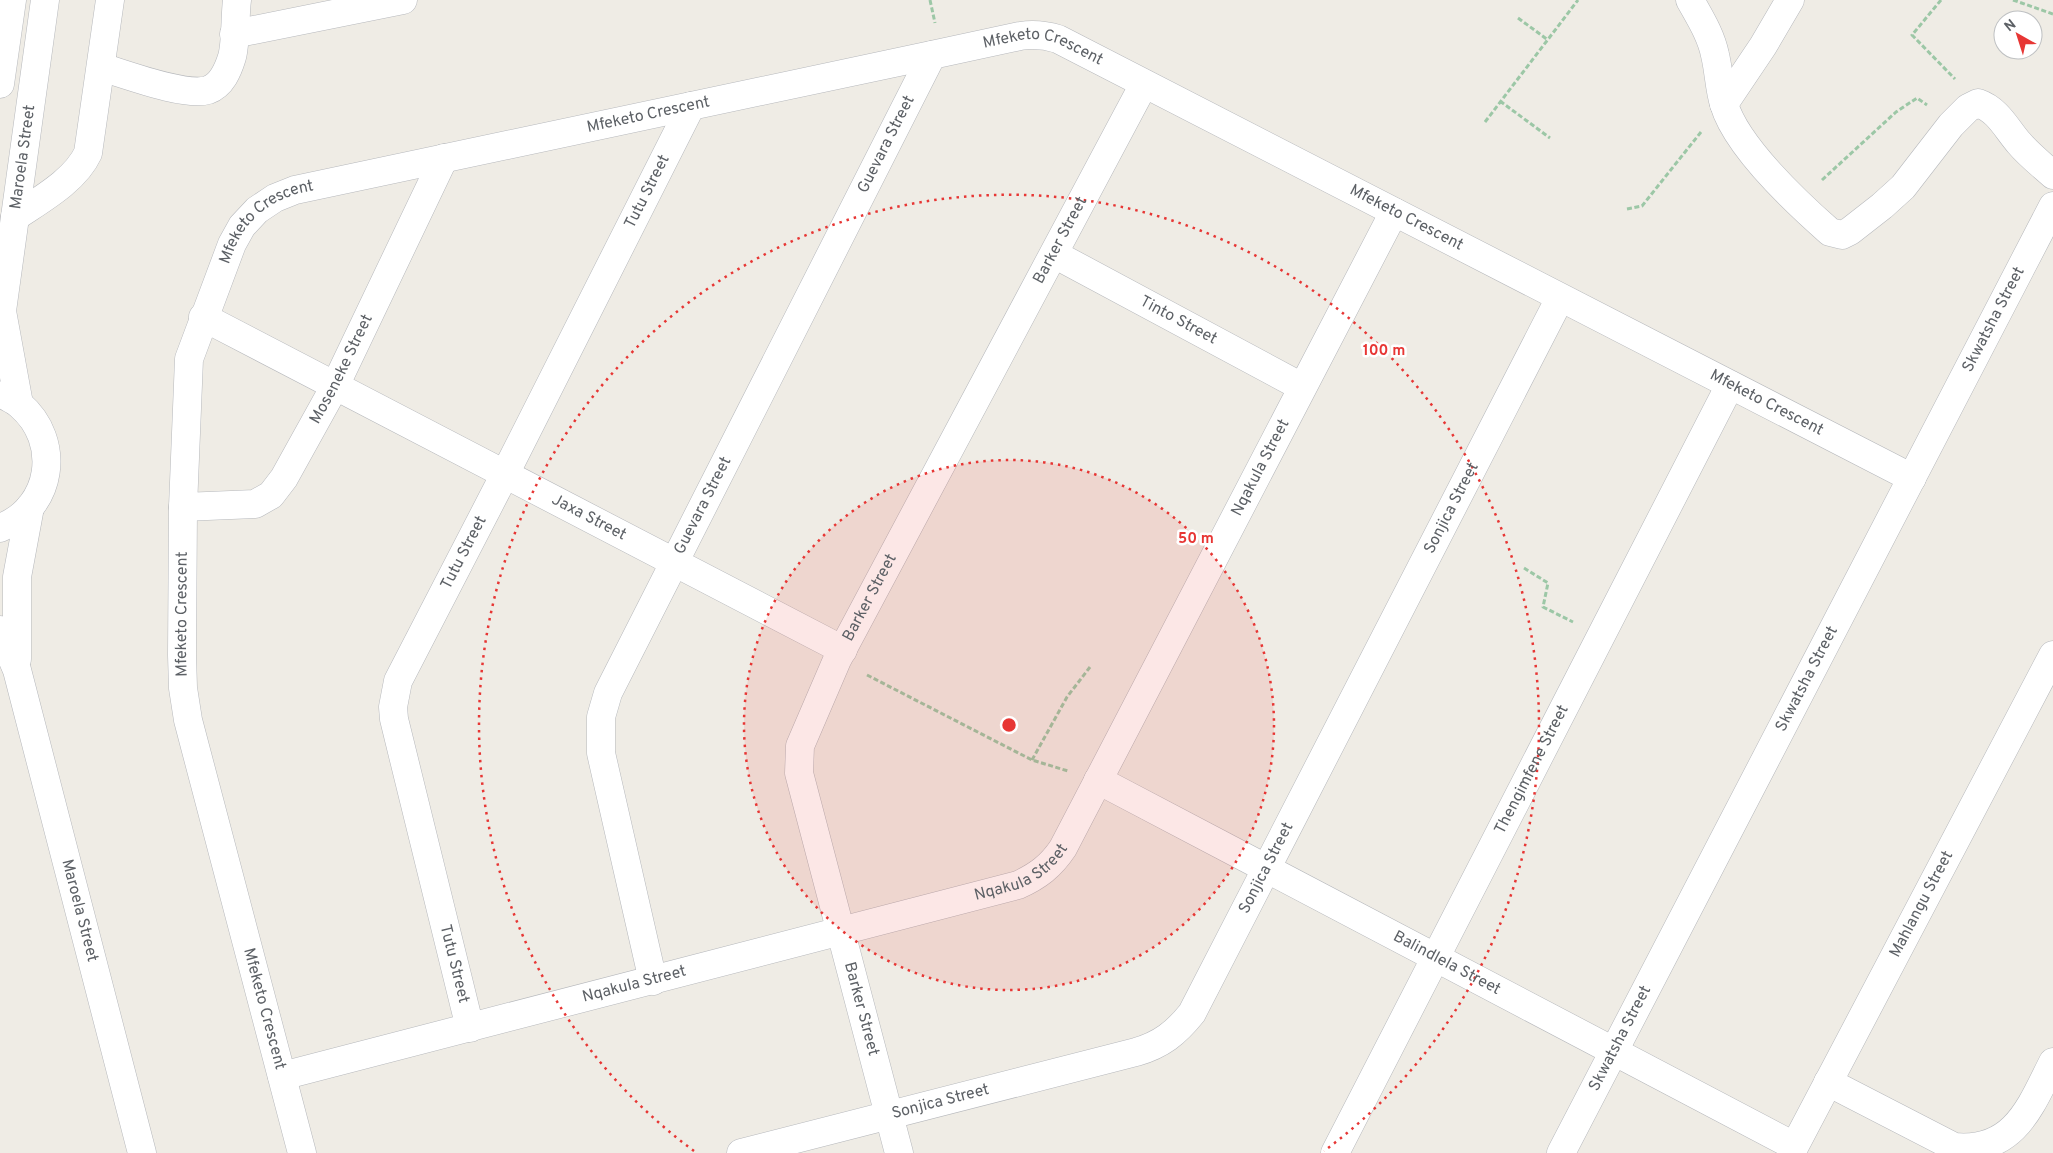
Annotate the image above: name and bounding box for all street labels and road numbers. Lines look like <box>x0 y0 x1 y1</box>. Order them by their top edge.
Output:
street label: Mfeketo Crescent <box>981 25 1106 70</box>
street label: Mfeketo Crescent <box>585 92 712 138</box>
street label: Guevara Street <box>853 92 920 197</box>
street label: Maroela Street <box>6 104 40 210</box>
street label: Tutu Street <box>621 151 675 232</box>
street label: Mfeketo Crescent <box>215 176 316 267</box>
street label: Mfeketo Crescent <box>1346 181 1467 256</box>
street label: Barker Street <box>1029 193 1092 288</box>
street label: Skwatsha Street <box>1958 264 2030 376</box>
street label: Tinto Street <box>1136 292 1220 350</box>
street label: Moseneke Street <box>306 311 378 428</box>
street label: Mfeketo Crescent <box>1706 366 1827 441</box>
street label: Nqakula Street <box>1227 416 1294 520</box>
street label: Guevara Street <box>670 453 736 558</box>
street label: Sonjica Street <box>1420 459 1484 557</box>
street label: Jaxa Street <box>548 490 630 545</box>
street label: Tutu Street <box>437 513 492 593</box>
street label: Mfeketo Crescent <box>172 551 193 677</box>
street label: Barker Street <box>839 551 902 645</box>
street label: Skwatsha Street <box>1772 623 1843 735</box>
street label: Thengimfene Street <box>1491 702 1574 838</box>
street label: Sonjica Street <box>1235 819 1298 917</box>
street label: Nqakula Street <box>972 840 1073 906</box>
street label: Mahlangu Street <box>1886 848 1958 961</box>
street label: Maroela Street <box>56 857 102 964</box>
street label: Tutu Street <box>435 923 473 1005</box>
street label: Balindlela Street <box>1389 927 1504 1000</box>
street label: Mfeketo Crescent <box>238 946 290 1072</box>
street label: Barker Street <box>839 960 883 1058</box>
street label: Nqakula Street <box>580 961 688 1008</box>
street label: Skwatsha Street <box>1585 982 1656 1095</box>
street label: Sonjica Street <box>890 1080 991 1124</box>

